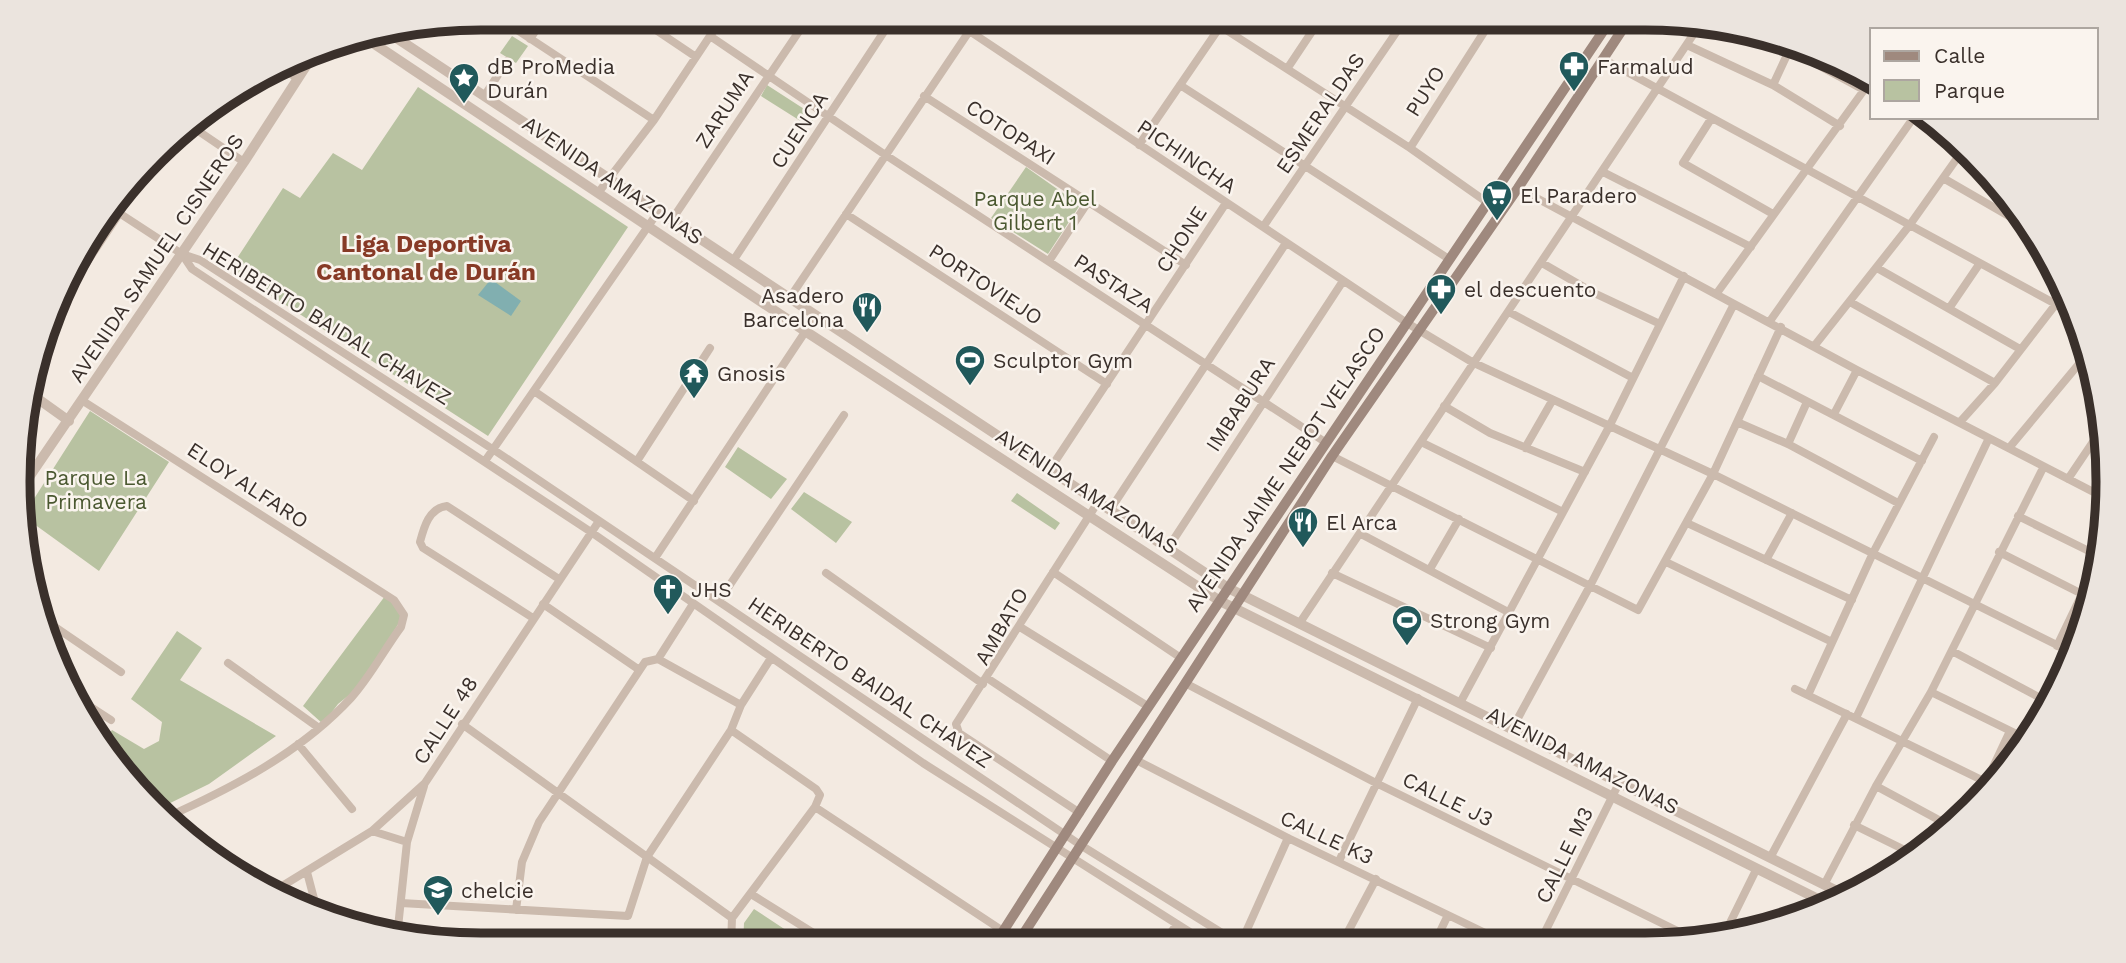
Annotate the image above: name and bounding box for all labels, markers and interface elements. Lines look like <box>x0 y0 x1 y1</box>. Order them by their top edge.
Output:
legend <box>1870 28 2098 119</box>
text: Calle <box>1934 43 1985 68</box>
street label: ESMERALDAS <box>1270 48 1370 178</box>
pharmacy icon: Farmalud <box>1557 49 1591 93</box>
place label: dB ProMedia Durán <box>487 54 615 103</box>
place label: Farmalud <box>1597 54 1694 79</box>
place icon: dB ProMedia Durán <box>447 61 481 105</box>
street label: PUYO <box>1400 61 1450 121</box>
street label: ZARUMA <box>690 65 758 153</box>
text: Parque <box>1934 78 2005 103</box>
street label: CUENCA <box>765 87 833 173</box>
street label: COTOPAXI <box>962 94 1060 170</box>
street label: AVENIDA AMAZONAS <box>518 110 708 250</box>
street label: PICHINCHA <box>1133 114 1241 198</box>
street label: AVENIDA SAMUEL CISNEROS <box>63 129 249 387</box>
supermarket icon: El Paradero <box>1480 178 1514 222</box>
place label: El Paradero <box>1520 183 1637 208</box>
park label: Parque Abel Gilbert 1 <box>973 186 1097 235</box>
street label: CHONE <box>1150 201 1212 277</box>
district label: Liga Deportiva Cantonal de Durán <box>316 230 536 286</box>
street label: HERIBERTO BAIDAL CHAVEZ <box>198 236 456 410</box>
street label: PORTOVIEJO <box>925 238 1047 330</box>
street label: PASTAZA <box>1069 248 1159 318</box>
pharmacy icon: el descuento <box>1424 272 1458 316</box>
place label: el descuento <box>1464 277 1596 302</box>
place label: Asadero Barcelona <box>742 283 844 332</box>
restaurant icon: Asadero Barcelona <box>850 290 884 334</box>
street label: AVENIDA JAIME NEBOT VELASCO <box>1180 322 1390 616</box>
sports icon: Sculptor Gym <box>953 343 987 387</box>
place label: Sculptor Gym <box>993 348 1133 373</box>
street label: IMBABURA <box>1200 352 1280 456</box>
temple icon: Gnosis <box>677 356 711 400</box>
place label: Gnosis <box>717 361 786 386</box>
street label: AVENIDA AMAZONAS <box>991 423 1183 559</box>
street label: ELOY ALFARO <box>183 437 313 533</box>
park label: Parque La Primavera <box>45 465 147 514</box>
restaurant icon: El Arca <box>1286 505 1320 549</box>
place label: El Arca <box>1326 510 1397 535</box>
church icon: JHS <box>651 572 685 616</box>
place label: JHS <box>691 577 732 602</box>
street label: AMBATO <box>969 583 1033 669</box>
street label: HERIBERTO BAIDAL CHAVEZ <box>743 591 997 773</box>
sports icon: Strong Gym <box>1390 603 1424 647</box>
place label: Strong Gym <box>1430 608 1550 633</box>
street label: CALLE 48 <box>407 671 483 769</box>
street label: AVENIDA AMAZONAS <box>1483 701 1683 819</box>
street label: CALLE J3 <box>1399 766 1497 832</box>
street label: CALLE M3 <box>1530 803 1598 907</box>
street label: CALLE K3 <box>1276 805 1378 869</box>
school or university icon: chelcie <box>421 873 455 917</box>
place label: chelcie <box>461 878 534 903</box>

